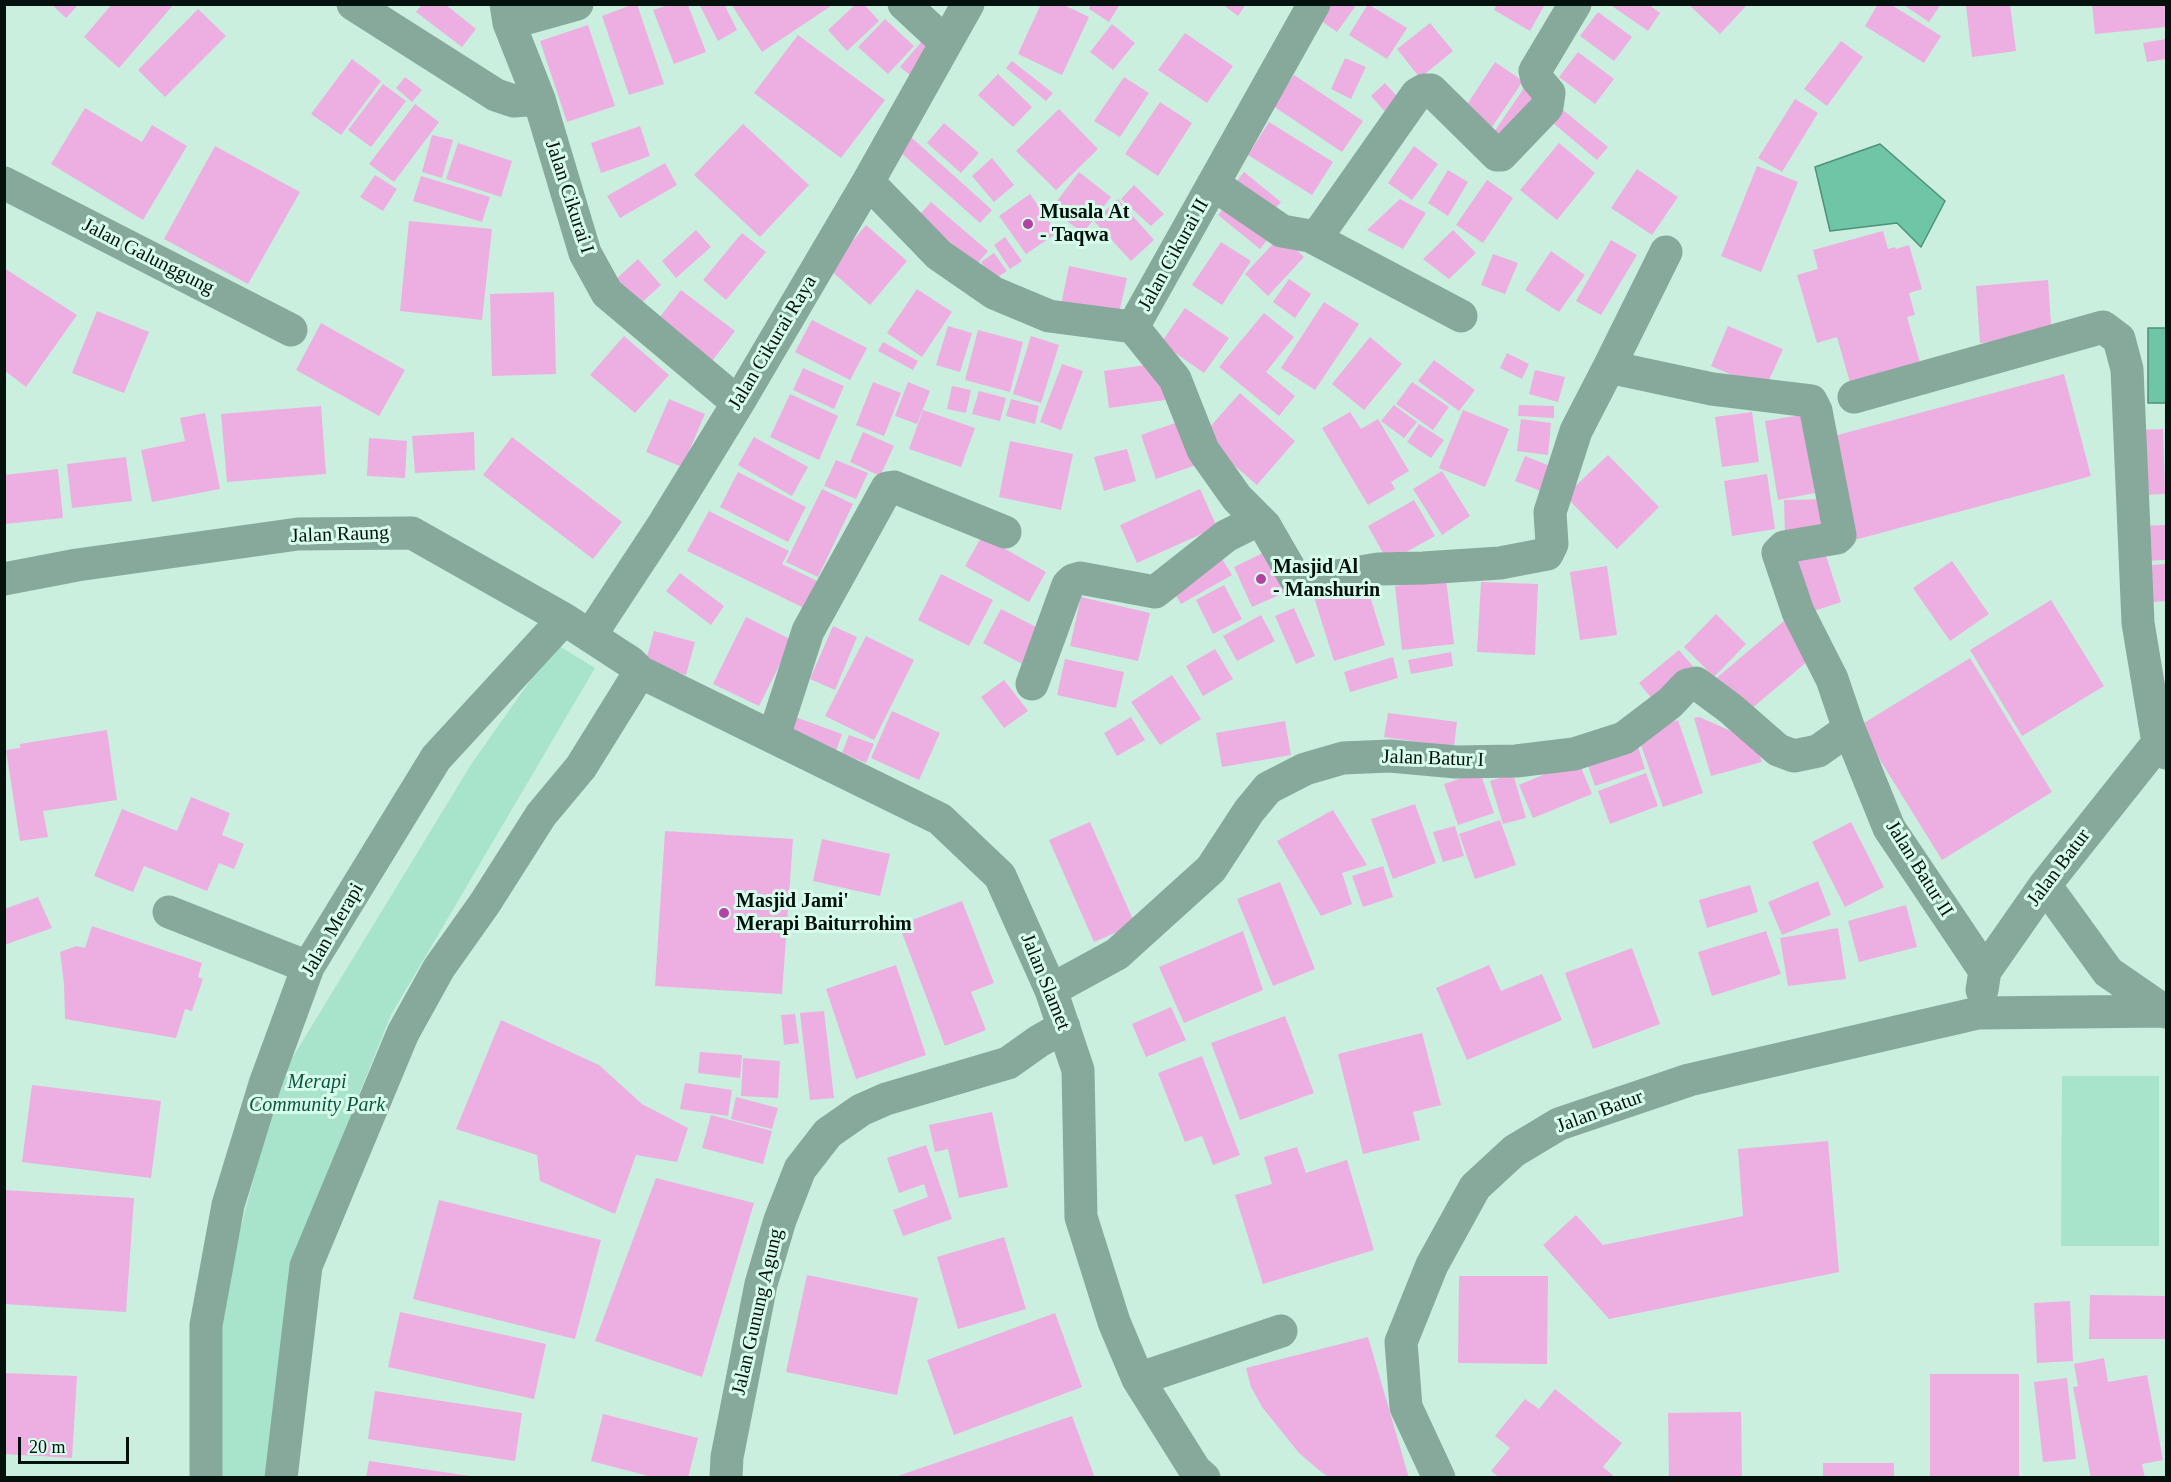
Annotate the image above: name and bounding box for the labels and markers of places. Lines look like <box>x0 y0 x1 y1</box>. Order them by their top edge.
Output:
place label: Musala At - Taqwa <box>1040 201 1129 248</box>
marker: Musala At - Taqwa <box>1021 217 1035 231</box>
place label: Masjid Al - Manshurin <box>1273 556 1380 603</box>
marker: Masjid Al - Manshurin <box>1254 572 1268 586</box>
place label: Masjid Jami' Merapi Baiturrohim <box>736 890 912 937</box>
marker: Masjid Jami' Merapi Baiturrohim <box>717 906 731 920</box>

